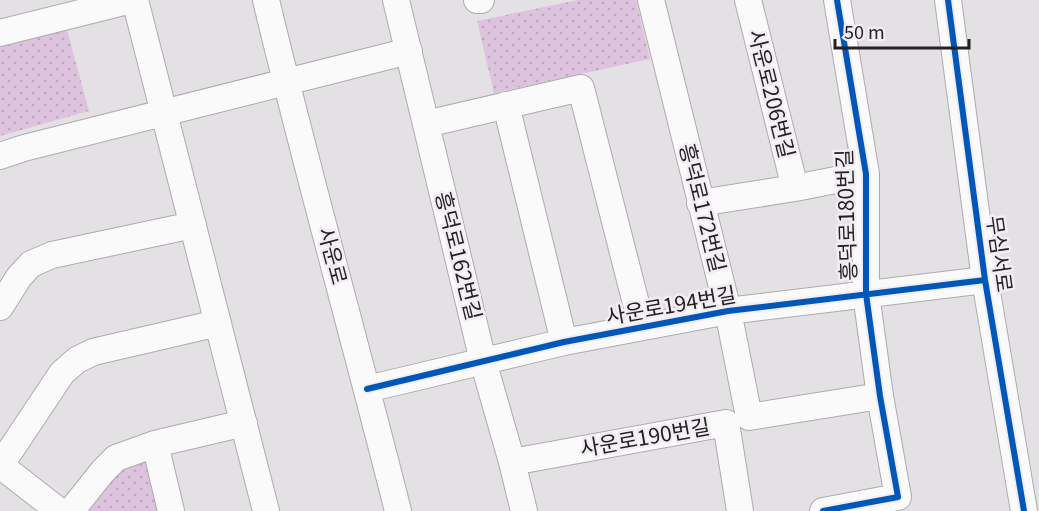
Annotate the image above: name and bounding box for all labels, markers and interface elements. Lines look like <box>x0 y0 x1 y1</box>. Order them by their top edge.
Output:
scale bar <box>835 12 968 50</box>
text: 50 m <box>844 18 885 44</box>
street label: 사운로206번길 <box>742 26 803 161</box>
street label: 흥덕로172번길 <box>673 140 734 275</box>
street label: 흥덕로180번길 <box>828 149 862 281</box>
street label: 흥덕로162번길 <box>429 188 490 323</box>
street label: 무심서로 <box>981 213 1021 294</box>
street label: 사운로 <box>312 224 356 287</box>
street label: 사운로194번길 <box>603 278 738 330</box>
street label: 사운로190번길 <box>577 410 712 462</box>

